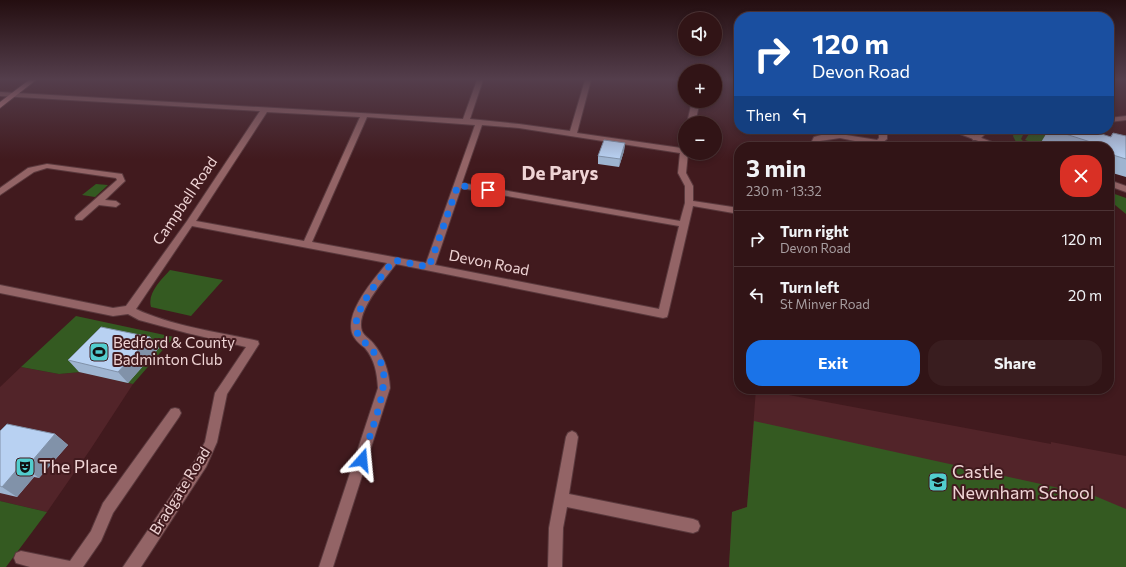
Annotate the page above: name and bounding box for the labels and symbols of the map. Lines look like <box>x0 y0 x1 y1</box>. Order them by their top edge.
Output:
street label: Campbell Road <box>148 153 220 248</box>
district label: De Parys <box>522 161 599 184</box>
pin <box>471 173 505 207</box>
street label: Devon Road <box>447 245 531 279</box>
place label: Bedford & County Badminton Club <box>113 333 235 368</box>
sports icon: Bedford & County Badminton Club <box>88 341 110 363</box>
position arrow <box>341 439 383 481</box>
street label: Bradgate Road <box>145 443 213 538</box>
place label: The Place <box>39 455 117 477</box>
theatre icon: The Place <box>14 456 36 478</box>
place label: Castle Newnham School <box>952 460 1094 503</box>
school or university icon: Castle Newnham School <box>927 471 949 493</box>

